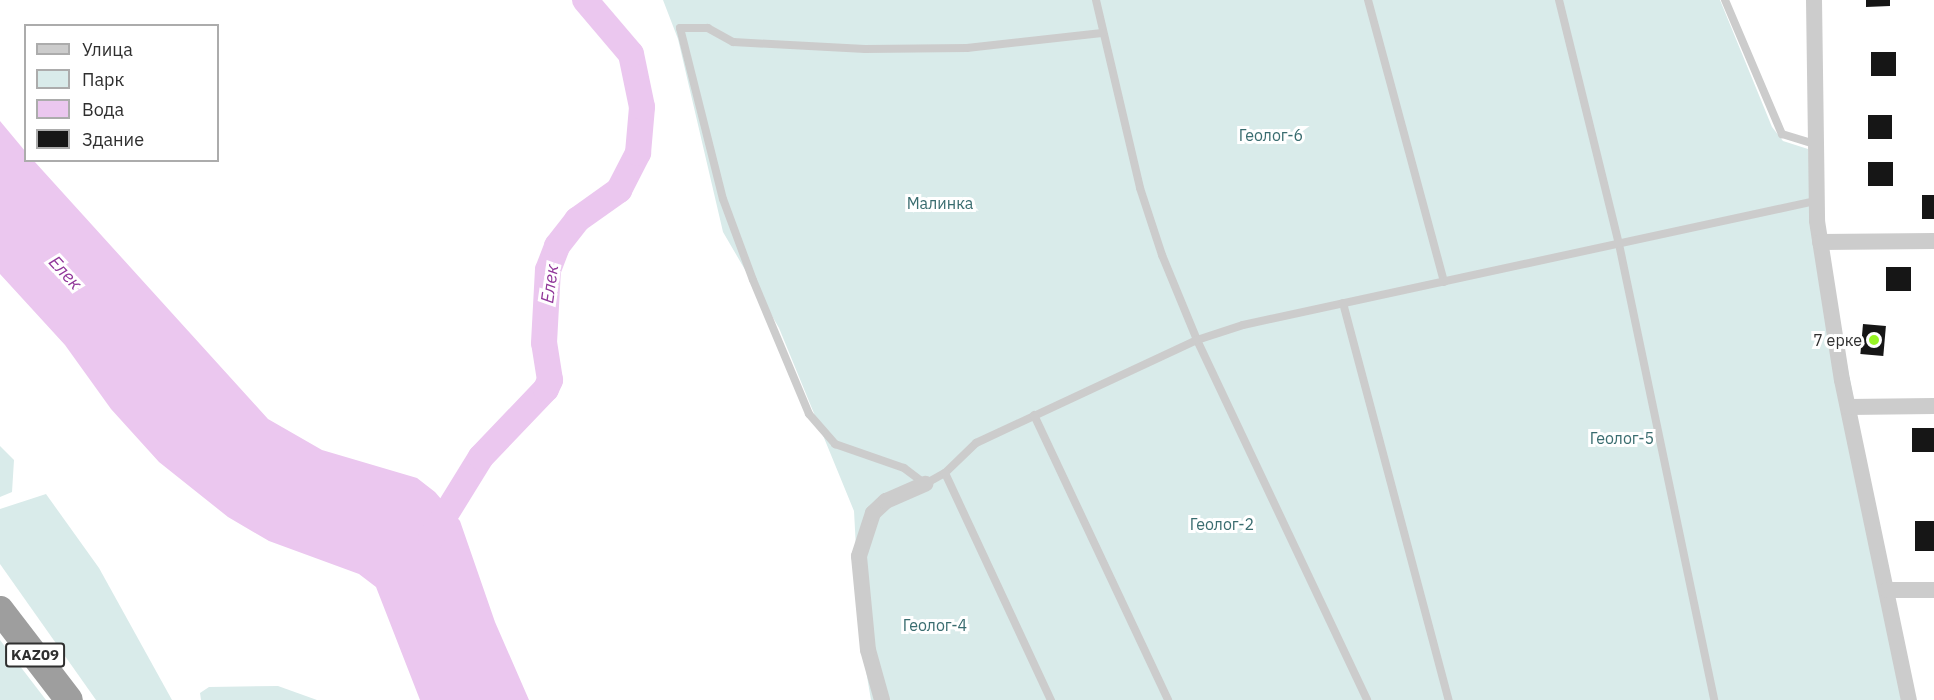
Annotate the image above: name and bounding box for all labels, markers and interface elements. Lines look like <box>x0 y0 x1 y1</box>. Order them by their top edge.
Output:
legend <box>24 24 219 162</box>
text: Улица <box>82 38 133 61</box>
text: Парк <box>82 68 124 91</box>
text: Вода <box>82 98 124 121</box>
park label: Геолог-6 <box>1239 125 1303 145</box>
text: Здание <box>82 128 144 151</box>
park label: Малинка <box>907 193 973 213</box>
water label: Елек <box>44 251 86 295</box>
water label: Елек <box>537 263 563 305</box>
place label: 7 ерке <box>1813 330 1862 350</box>
marker: 7 ерке <box>1867 333 1881 347</box>
park label: Геолог-5 <box>1590 428 1654 448</box>
park label: Геолог-2 <box>1190 514 1254 534</box>
park label: Геолог-4 <box>903 615 967 635</box>
road number: KAZ09 <box>5 643 65 667</box>

